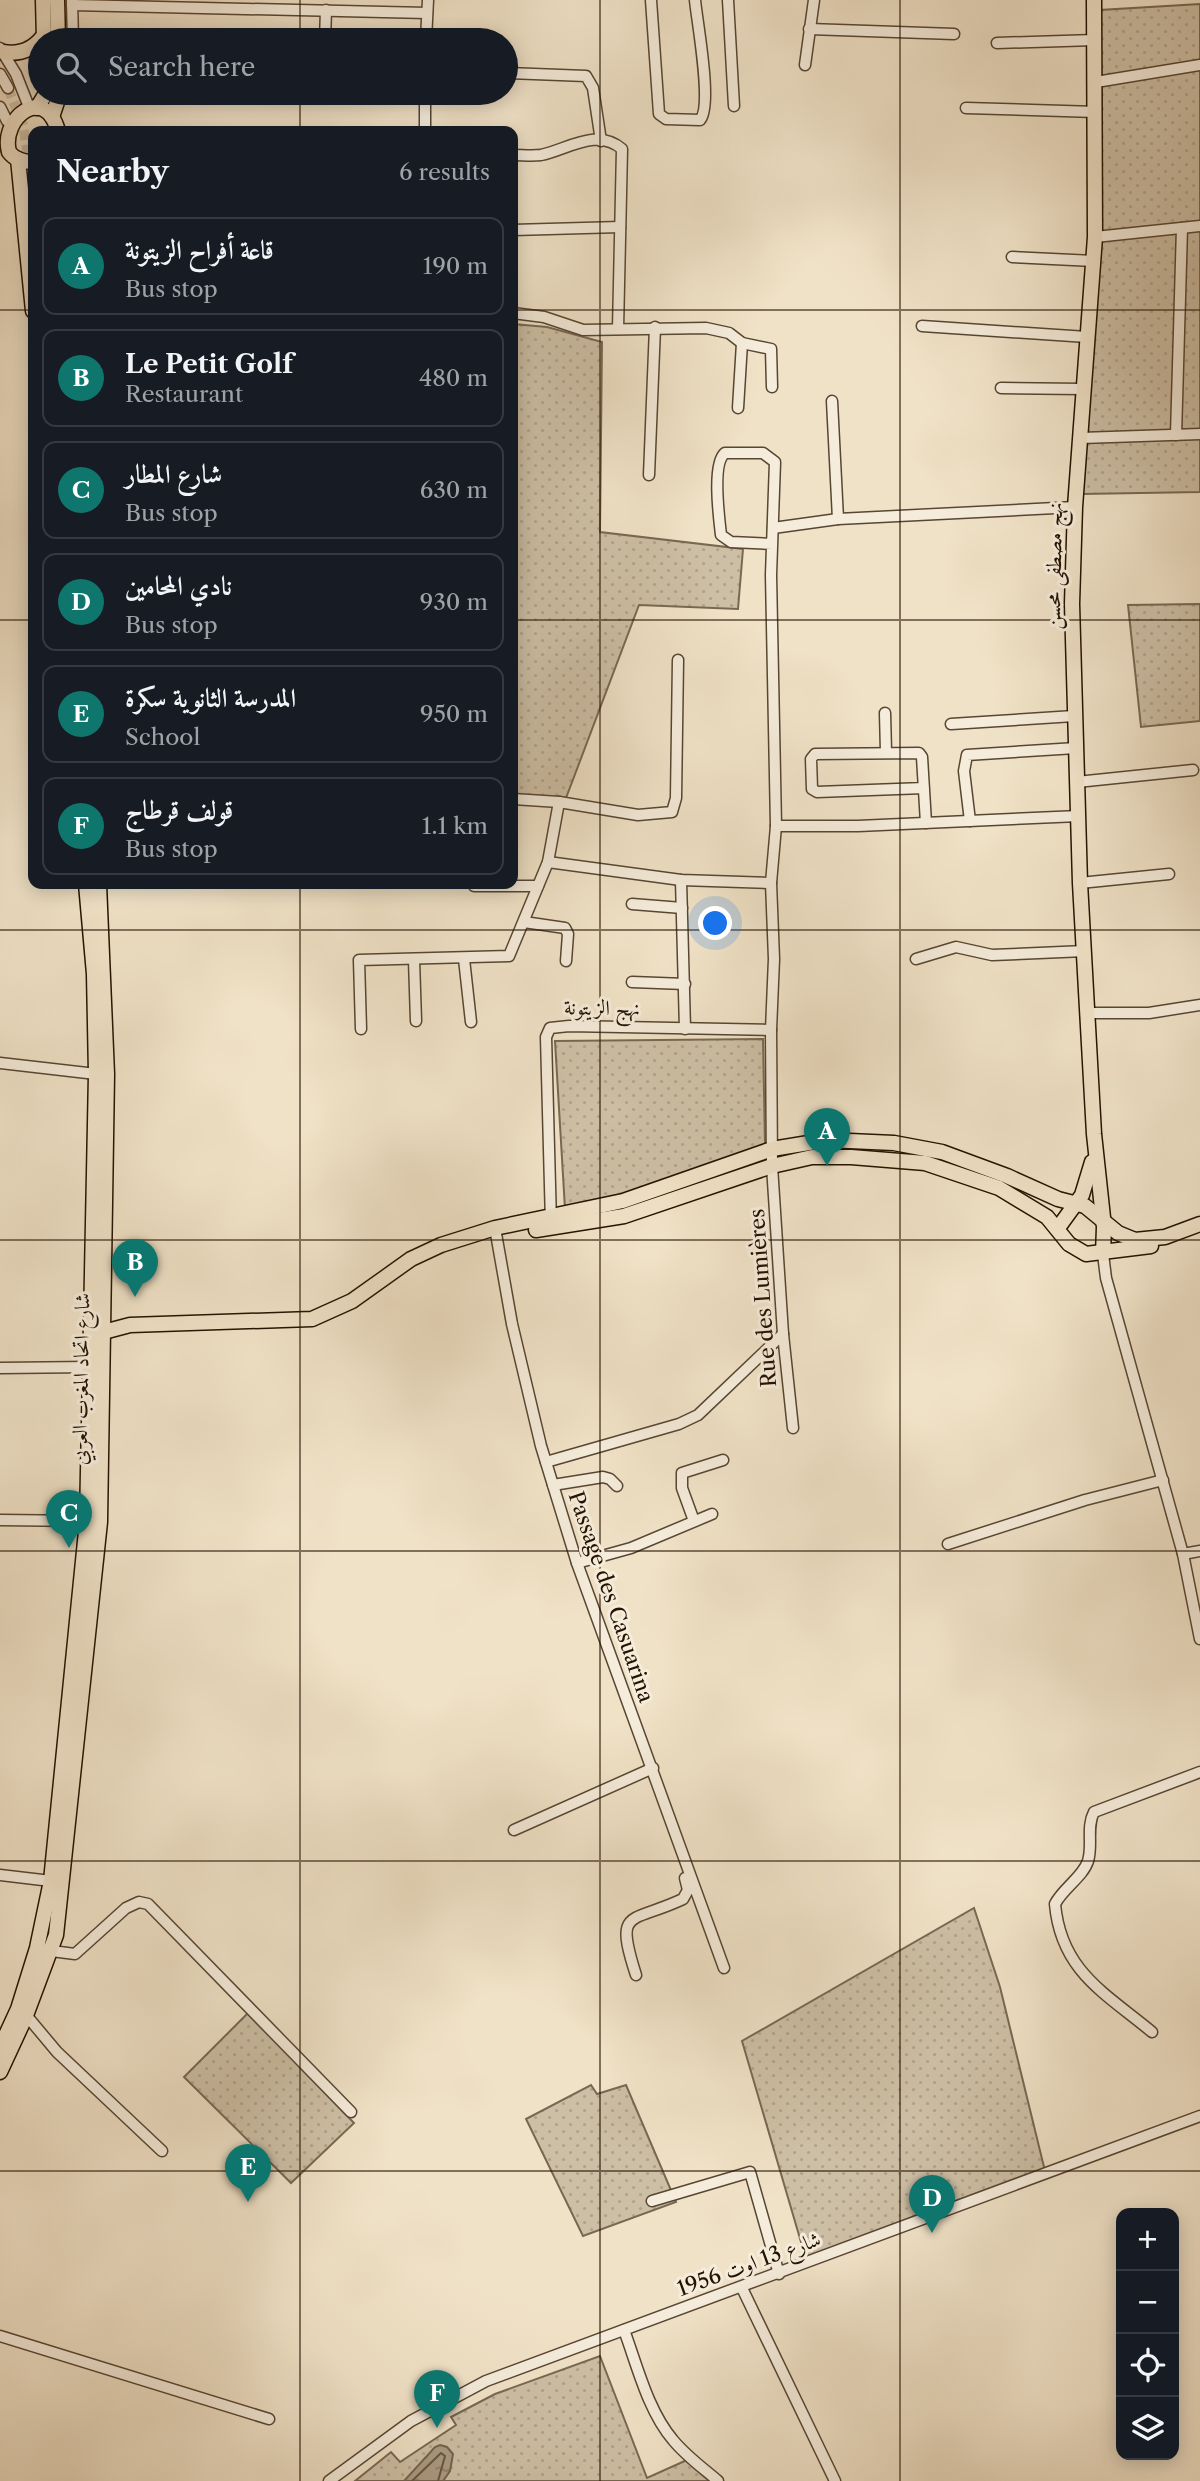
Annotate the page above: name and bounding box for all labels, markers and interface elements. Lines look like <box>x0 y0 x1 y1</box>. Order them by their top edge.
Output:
search box <box>28 28 518 105</box>
icon: search <box>52 48 90 86</box>
text: Search here <box>108 51 255 83</box>
text: Nearby <box>56 153 169 190</box>
text: 6 results <box>399 158 490 186</box>
text: قاعة أفراح الزيتونة <box>125 234 274 266</box>
text: A <box>72 252 90 280</box>
text: 190 m <box>423 252 488 280</box>
text: Bus stop <box>125 275 218 303</box>
text: Le Petit Golf <box>125 348 293 380</box>
text: B <box>72 364 90 392</box>
text: 480 m <box>419 364 488 392</box>
text: Restaurant <box>125 380 243 408</box>
text: شارع المطار <box>125 458 222 490</box>
text: C <box>72 476 90 504</box>
text: 630 m <box>420 476 488 504</box>
text: Bus stop <box>125 499 218 527</box>
street label: نهج مصطفى محسن <box>1040 502 1074 630</box>
text: نادي المحامين <box>125 570 232 602</box>
text: D <box>71 588 91 616</box>
text: 930 m <box>420 588 488 616</box>
text: Bus stop <box>125 611 218 639</box>
text: المدرسة الثانوية سكرة <box>125 682 296 714</box>
text: E <box>73 700 89 728</box>
text: 950 m <box>420 700 488 728</box>
text: School <box>125 723 200 751</box>
text: قولف قرطاج <box>125 794 233 826</box>
text: F <box>73 812 89 840</box>
text: 1.1 km <box>422 812 488 840</box>
text: Bus stop <box>125 835 218 863</box>
your location <box>698 906 732 940</box>
street label: نهج الزيتونة <box>564 994 640 1028</box>
pin: A <box>804 1108 850 1166</box>
street label: Rue des Lumières <box>744 1208 781 1388</box>
pin: B <box>112 1239 158 1297</box>
street label: شارع اتحاد المغرب العربي <box>66 1293 100 1465</box>
street label: Passage des Casuarina <box>564 1488 660 1707</box>
pin: C <box>46 1490 92 1548</box>
pin: E <box>225 2144 271 2202</box>
pin: D <box>909 2175 955 2233</box>
map controls <box>1116 2208 1179 2460</box>
button: + <box>1116 2208 1179 2271</box>
street label: شارع 13 اوت 1956 <box>674 2226 826 2307</box>
button: − <box>1116 2271 1179 2334</box>
button: locate <box>1116 2334 1179 2397</box>
pin: F <box>414 2370 460 2428</box>
button: layers <box>1116 2397 1179 2460</box>

